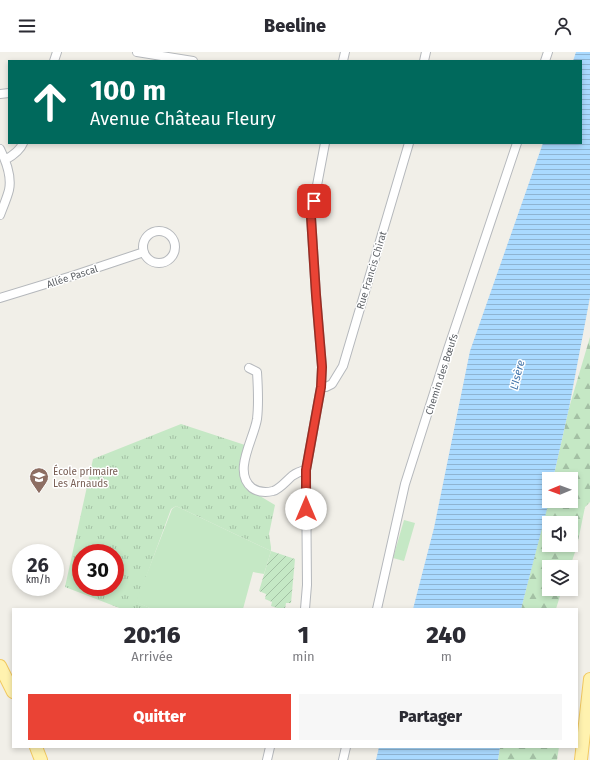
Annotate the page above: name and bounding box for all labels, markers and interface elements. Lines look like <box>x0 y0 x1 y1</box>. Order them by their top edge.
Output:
icon: menu <box>16 15 38 37</box>
text: Beeline <box>264 15 326 37</box>
icon: person <box>552 15 574 37</box>
text: 100 m <box>90 74 166 107</box>
icon: ahead <box>24 76 76 128</box>
text: Avenue Château Fleury <box>90 108 276 130</box>
pin <box>297 184 331 218</box>
icon: arrive <box>303 190 325 212</box>
street label: Rue Francis Chirat <box>354 229 390 311</box>
street label: Allée Pascal <box>45 263 100 291</box>
street label: Chemin des Bœufs <box>423 332 461 416</box>
water label: L'Isère <box>508 359 528 391</box>
place label: École primaire Les Arnauds <box>53 464 118 490</box>
school or university icon: École primaire Les Arnauds <box>28 466 50 494</box>
north arrow <box>542 472 578 508</box>
map controls <box>542 472 578 596</box>
position arrow <box>285 488 327 530</box>
button: sound <box>542 516 578 552</box>
speed limit sign: 30 <box>72 544 124 596</box>
text: 26 <box>27 553 49 577</box>
button: layers <box>542 560 578 596</box>
text: km/h <box>26 574 50 586</box>
text: 20:16 <box>124 621 181 649</box>
text: 1 <box>298 621 309 649</box>
text: 240 <box>426 621 466 649</box>
text: Arrivée <box>131 649 173 664</box>
text: min <box>292 649 315 664</box>
text: m <box>441 649 452 664</box>
button: Quitter <box>28 694 291 740</box>
button: Partager <box>299 694 562 740</box>

